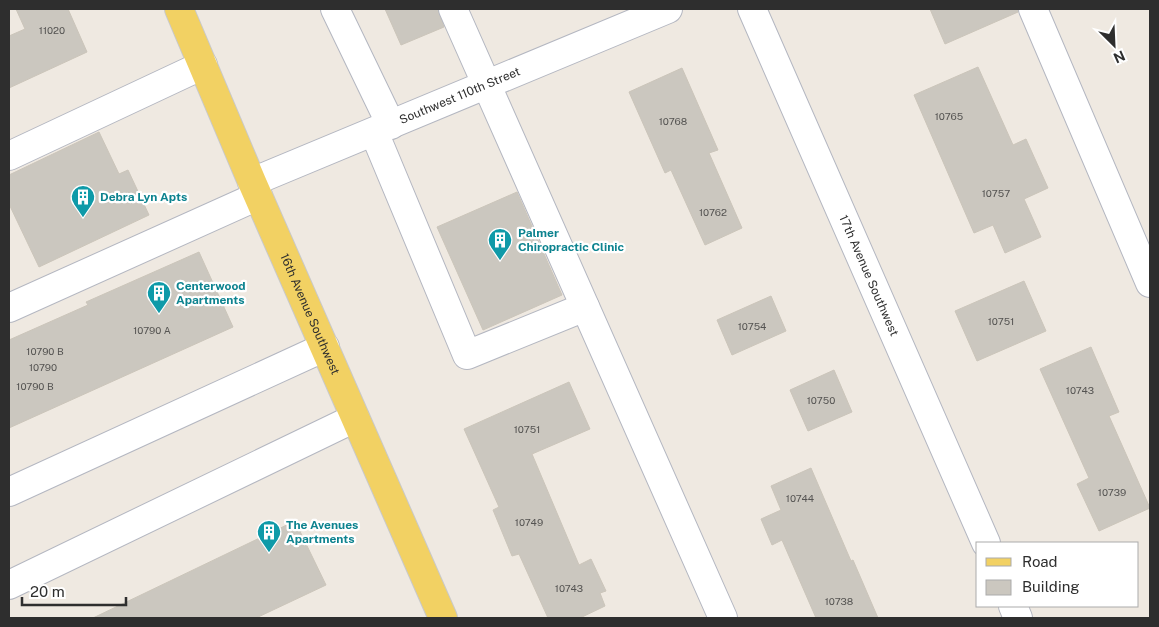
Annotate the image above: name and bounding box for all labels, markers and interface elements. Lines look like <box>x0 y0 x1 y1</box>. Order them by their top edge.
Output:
north arrow <box>1089 20 1139 70</box>
house number: 11020 <box>39 24 65 36</box>
text: N <box>1111 47 1128 66</box>
street label: Southwest 110th Street <box>397 64 523 127</box>
house number: 10765 <box>935 110 963 122</box>
house number: 10768 <box>659 115 687 127</box>
building icon: Debra Lyn Apts <box>70 184 96 218</box>
house number: 10757 <box>982 187 1010 199</box>
place label: Debra Lyn Apts <box>100 190 187 204</box>
house number: 10762 <box>699 206 727 218</box>
street label: 17th Avenue Southwest <box>836 213 902 338</box>
place label: Palmer Chiropractic Clinic <box>518 226 625 254</box>
building icon: Palmer Chiropractic Clinic <box>487 227 513 261</box>
street label: 16th Avenue Southwest <box>277 251 343 377</box>
place label: Centerwood Apartments <box>176 279 246 307</box>
building icon: Centerwood Apartments <box>146 280 172 314</box>
house number: 10751 <box>988 315 1014 327</box>
house number: 10754 <box>738 320 766 332</box>
house number: 10790 A <box>133 324 171 336</box>
house number: 10790 B <box>26 345 64 357</box>
house number: 10790 <box>29 361 57 373</box>
house number: 10790 B <box>16 380 54 392</box>
house number: 10743 <box>1066 384 1094 396</box>
house number: 10750 <box>807 394 835 406</box>
house number: 10751 <box>514 423 540 435</box>
house number: 10739 <box>1098 486 1126 498</box>
house number: 10744 <box>786 492 814 504</box>
house number: 10749 <box>515 516 543 528</box>
place label: The Avenues Apartments <box>286 518 358 546</box>
building icon: The Avenues Apartments <box>256 519 282 553</box>
legend <box>976 542 1139 607</box>
text: Road <box>1022 553 1058 570</box>
scale bar <box>22 574 126 606</box>
text: Building <box>1022 578 1080 595</box>
house number: 10743 <box>555 582 583 594</box>
text: 20 m <box>30 583 65 600</box>
house number: 10738 <box>825 595 853 607</box>

